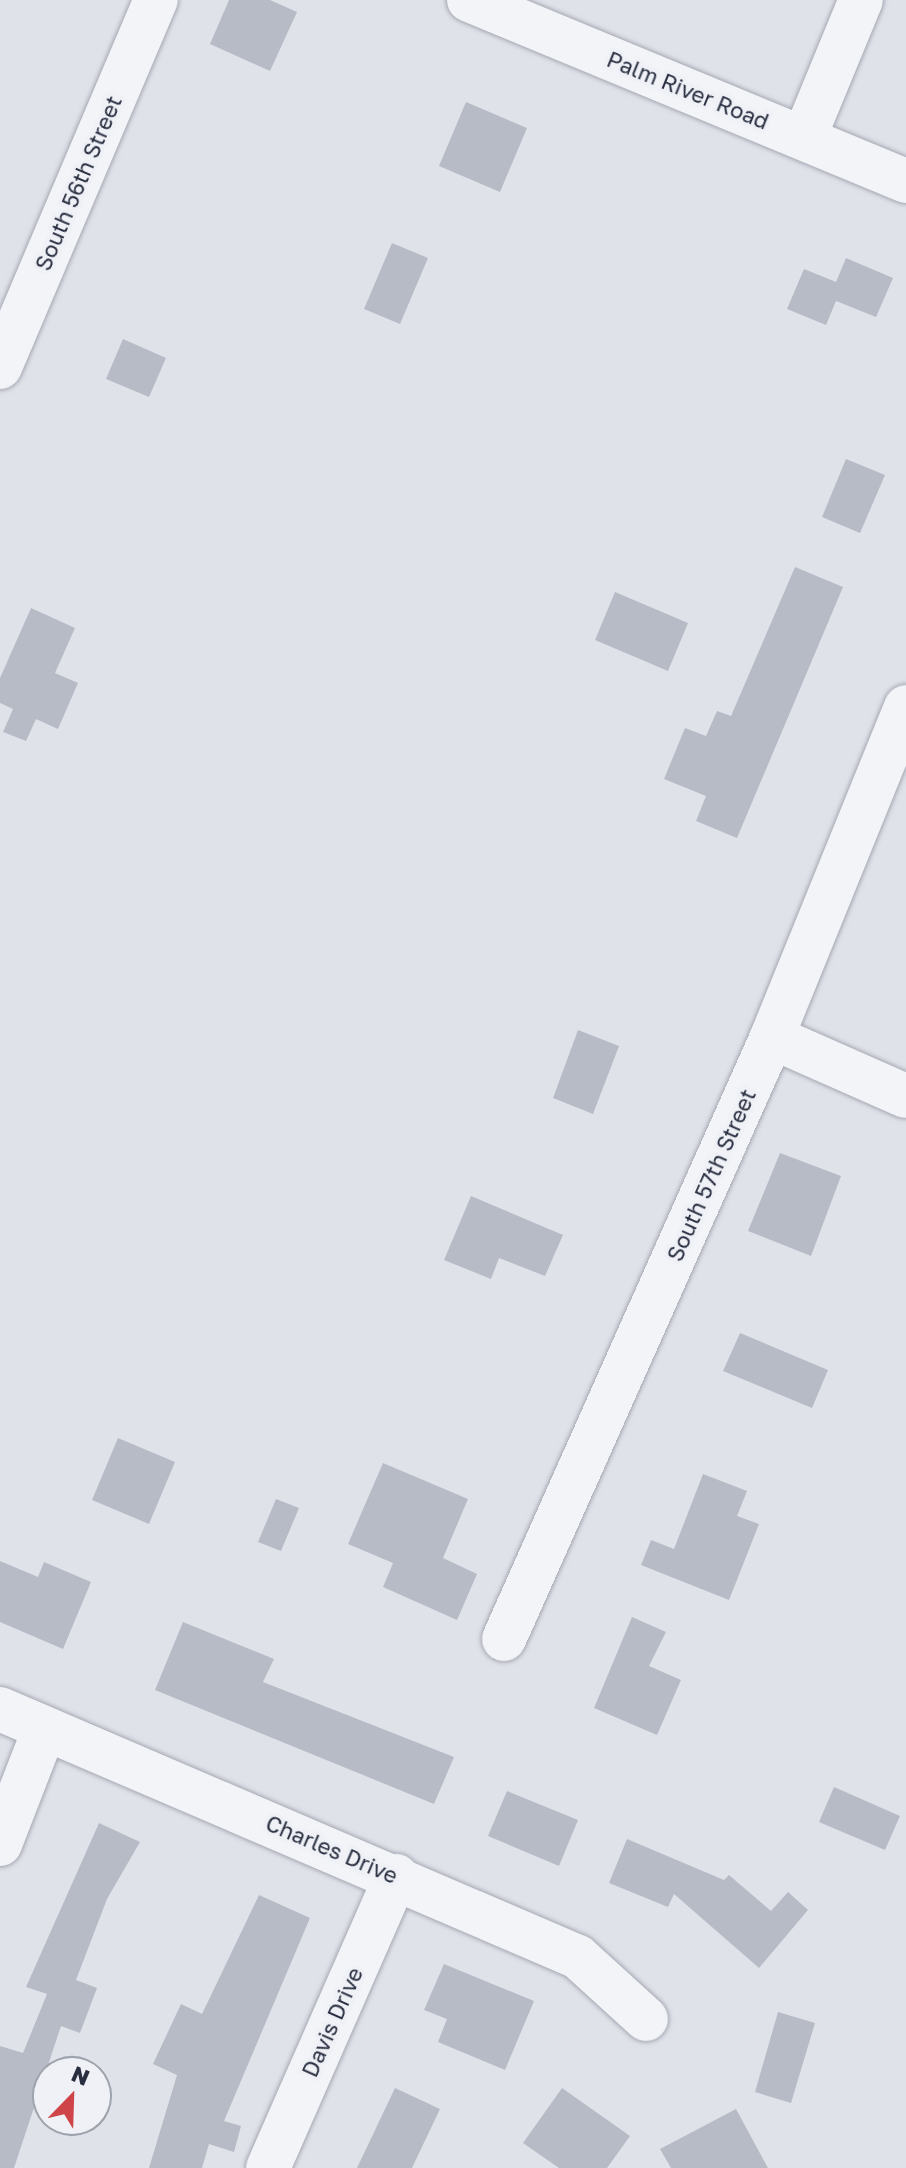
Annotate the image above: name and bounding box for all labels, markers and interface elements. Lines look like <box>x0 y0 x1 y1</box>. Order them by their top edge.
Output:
street label: Palm River Road <box>603 46 773 134</box>
street label: South 56th Street <box>29 92 127 274</box>
street label: South 57th Street <box>661 1085 761 1265</box>
street label: Charles Drive <box>262 1809 402 1889</box>
street label: Davis Drive <box>296 1963 368 2081</box>
north arrow <box>32 2056 112 2136</box>
text: N <box>68 2060 94 2091</box>

